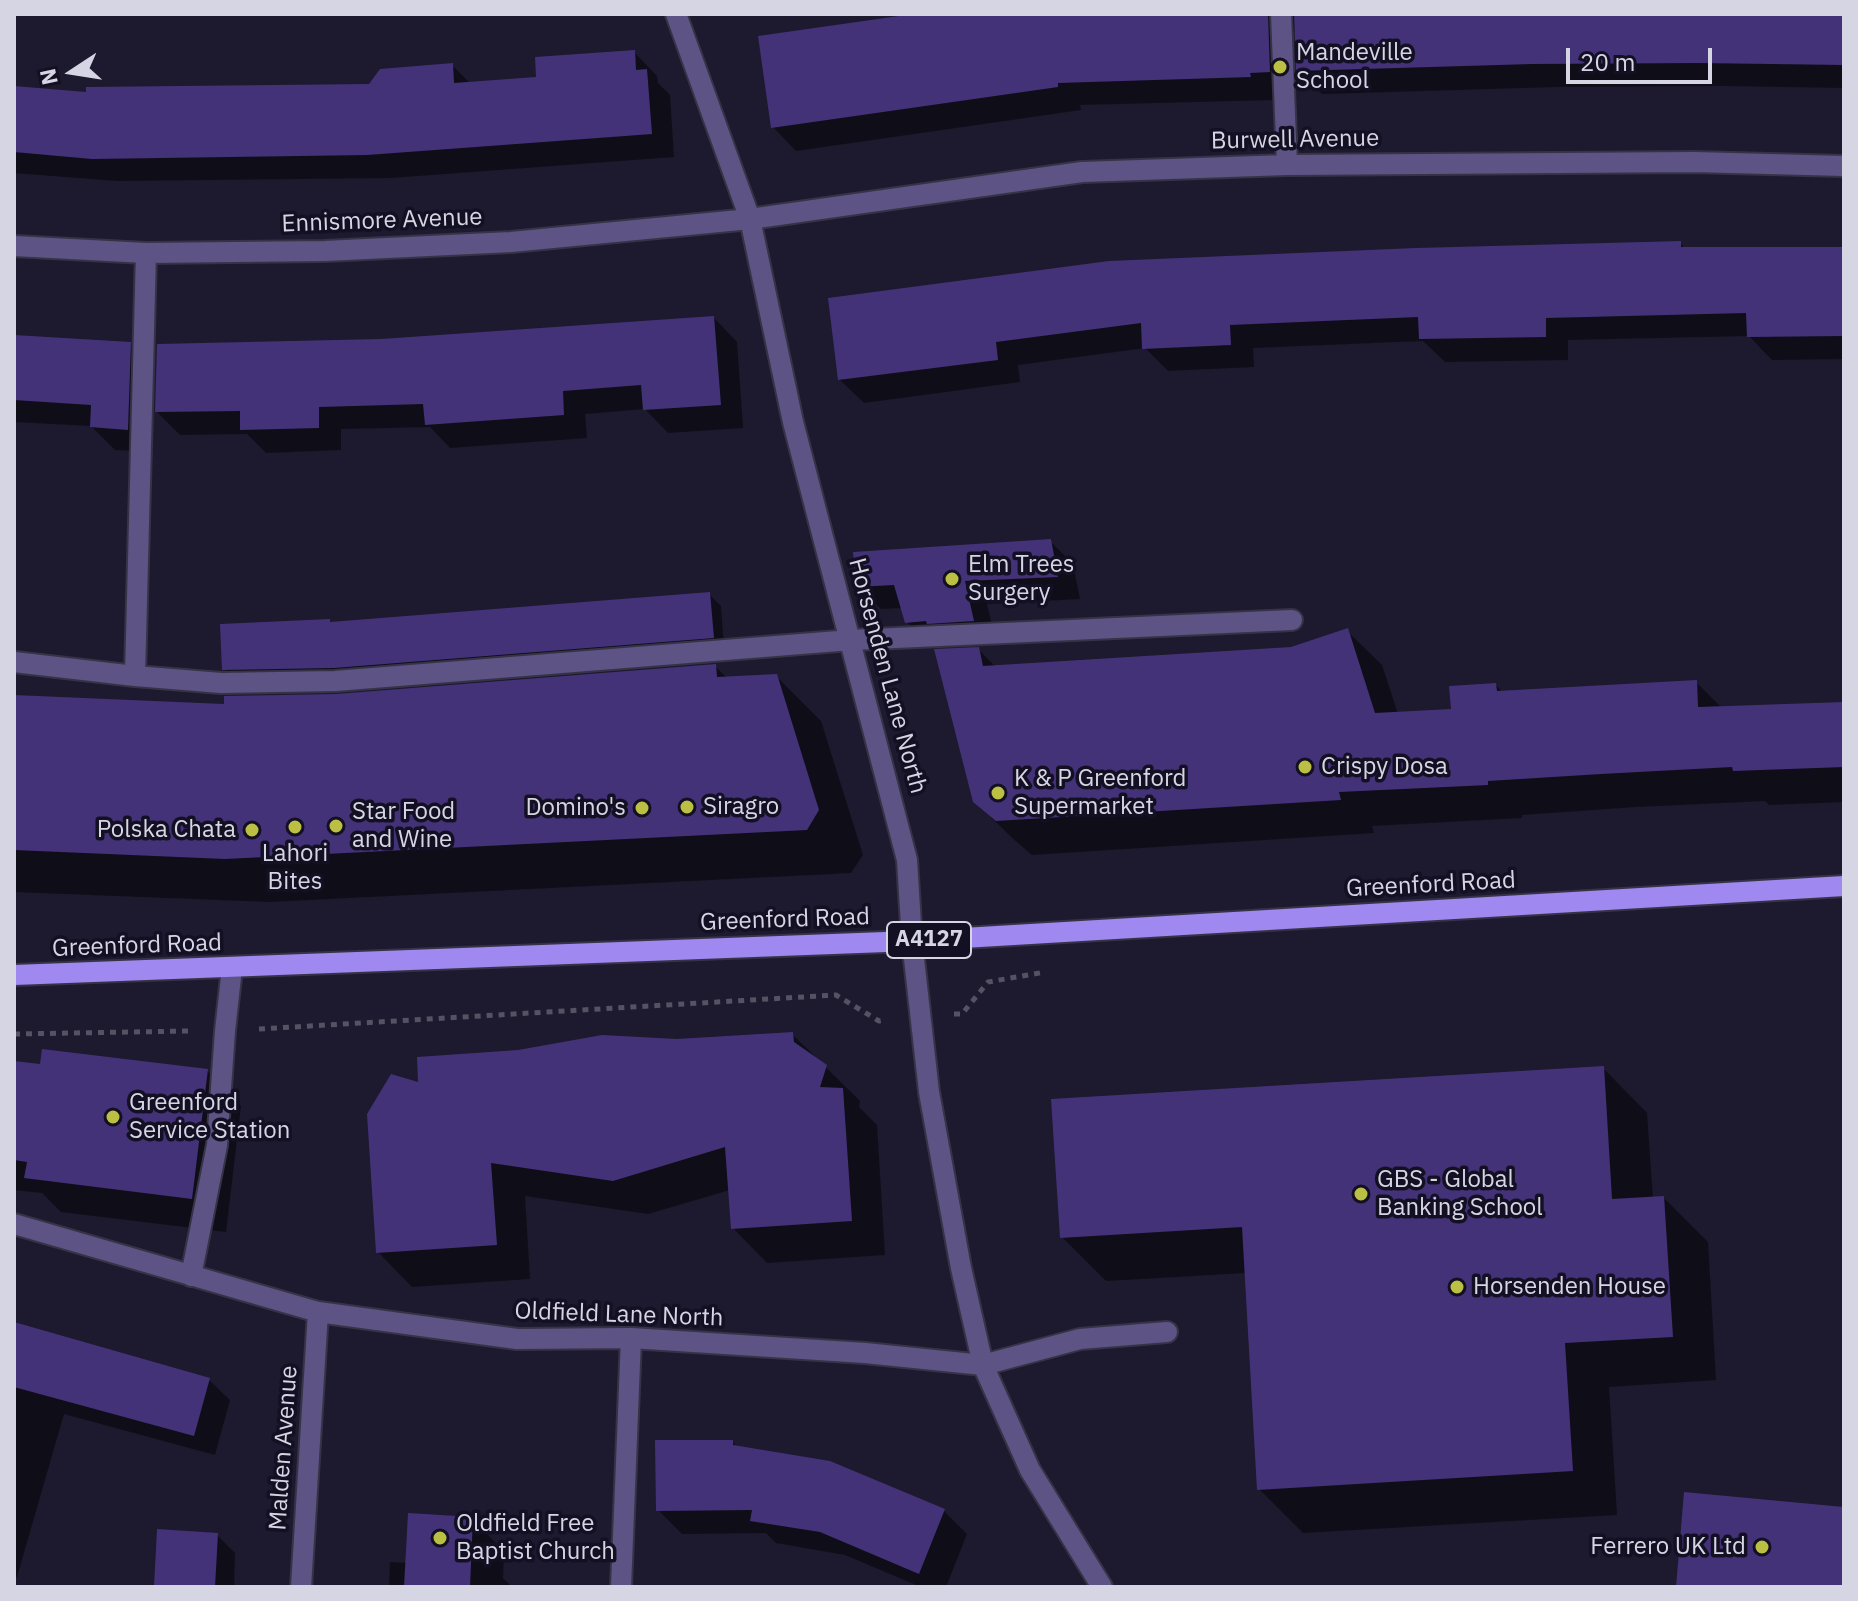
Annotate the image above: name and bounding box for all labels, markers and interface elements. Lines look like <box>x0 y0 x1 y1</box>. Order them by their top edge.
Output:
north arrow <box>32 32 112 112</box>
scale bar <box>1570 32 1716 82</box>
place label: Mandeville School <box>1296 39 1413 95</box>
text: 20 m <box>1580 46 1635 78</box>
marker: Mandeville School <box>1271 58 1289 76</box>
text: N <box>32 66 64 88</box>
street label: Burwell Avenue <box>1211 124 1379 156</box>
street label: Ennismore Avenue <box>281 203 483 239</box>
place label: Elm Trees Surgery <box>968 551 1075 607</box>
street label: Horsenden Lane North <box>842 555 932 797</box>
marker: Elm Trees Surgery <box>943 570 961 588</box>
place label: Crispy Dosa <box>1321 753 1448 781</box>
marker: Crispy Dosa <box>1296 758 1314 776</box>
place label: K & P Greenford Supermarket <box>1014 765 1186 821</box>
marker: K & P Greenford Supermarket <box>989 784 1007 802</box>
place label: Siragro <box>703 793 779 821</box>
place label: Domino's <box>525 794 626 822</box>
place label: Star Food and Wine <box>352 798 455 854</box>
marker: Siragro <box>678 798 696 816</box>
marker: Domino's <box>633 799 651 817</box>
place label: Polska Chata <box>97 816 236 844</box>
marker: Star Food and Wine <box>327 817 345 835</box>
marker: Lahori Bites <box>286 818 304 836</box>
marker: Polska Chata <box>243 821 261 839</box>
place label: Lahori Bites <box>262 840 328 896</box>
street label: Greenford Road <box>1345 866 1517 904</box>
street label: Greenford Road <box>700 903 870 937</box>
road number: A4127 <box>887 922 971 958</box>
street label: Greenford Road <box>52 929 222 963</box>
place label: Greenford Service Station <box>129 1089 290 1145</box>
marker: Greenford Service Station <box>104 1108 122 1126</box>
place label: GBS - Global Banking School <box>1377 1166 1543 1222</box>
marker: GBS - Global Banking School <box>1352 1185 1370 1203</box>
place label: Horsenden House <box>1473 1273 1666 1301</box>
marker: Horsenden House <box>1448 1278 1466 1296</box>
street label: Oldfield Lane North <box>514 1297 724 1333</box>
street label: Malden Avenue <box>264 1365 304 1531</box>
place label: Oldfield Free Baptist Church <box>456 1510 615 1566</box>
marker: Oldfield Free Baptist Church <box>431 1529 449 1547</box>
place label: Ferrero UK Ltd <box>1590 1533 1746 1561</box>
marker: Ferrero UK Ltd <box>1753 1538 1771 1556</box>

